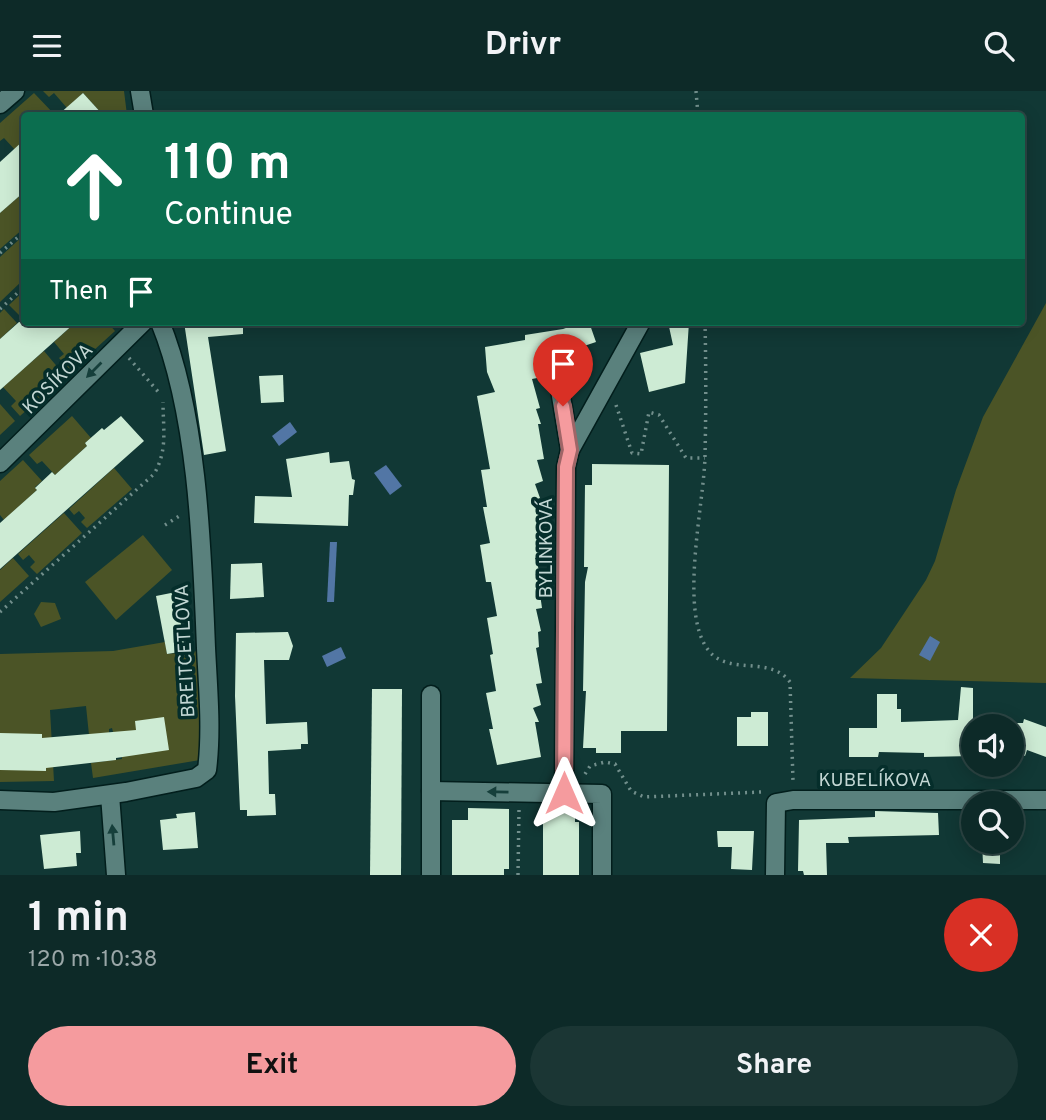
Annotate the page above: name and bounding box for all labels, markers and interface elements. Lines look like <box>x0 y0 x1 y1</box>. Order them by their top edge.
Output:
text: Drivr <box>485 26 561 66</box>
icon: menu <box>28 27 66 65</box>
icon: search <box>980 27 1018 65</box>
text: 110 m <box>164 135 291 197</box>
icon: ahead <box>49 140 140 231</box>
text: Continue <box>164 196 293 236</box>
icon: arrive <box>122 273 160 311</box>
text: Then <box>49 276 108 309</box>
pin <box>533 334 593 406</box>
street label: KOSÍKOVA <box>17 338 99 420</box>
icon: arrive <box>544 345 582 383</box>
one-way arrow <box>86 362 103 379</box>
street label: BYLINKOVÁ <box>534 498 559 598</box>
street label: BREITCETLOVA <box>171 584 201 718</box>
map controls <box>961 714 1024 854</box>
button: sound <box>961 714 1024 777</box>
position arrow <box>527 756 601 830</box>
street label: KUBELÍKOVA <box>819 768 932 793</box>
one-way arrow <box>486 787 508 798</box>
button: search <box>961 791 1024 854</box>
one-way arrow <box>107 824 118 846</box>
text: 1 min <box>28 893 129 946</box>
button: close <box>944 898 1018 972</box>
text: 120 m · 10:38 <box>28 946 158 975</box>
button: Exit <box>28 1026 516 1106</box>
button: Share <box>530 1026 1018 1106</box>

